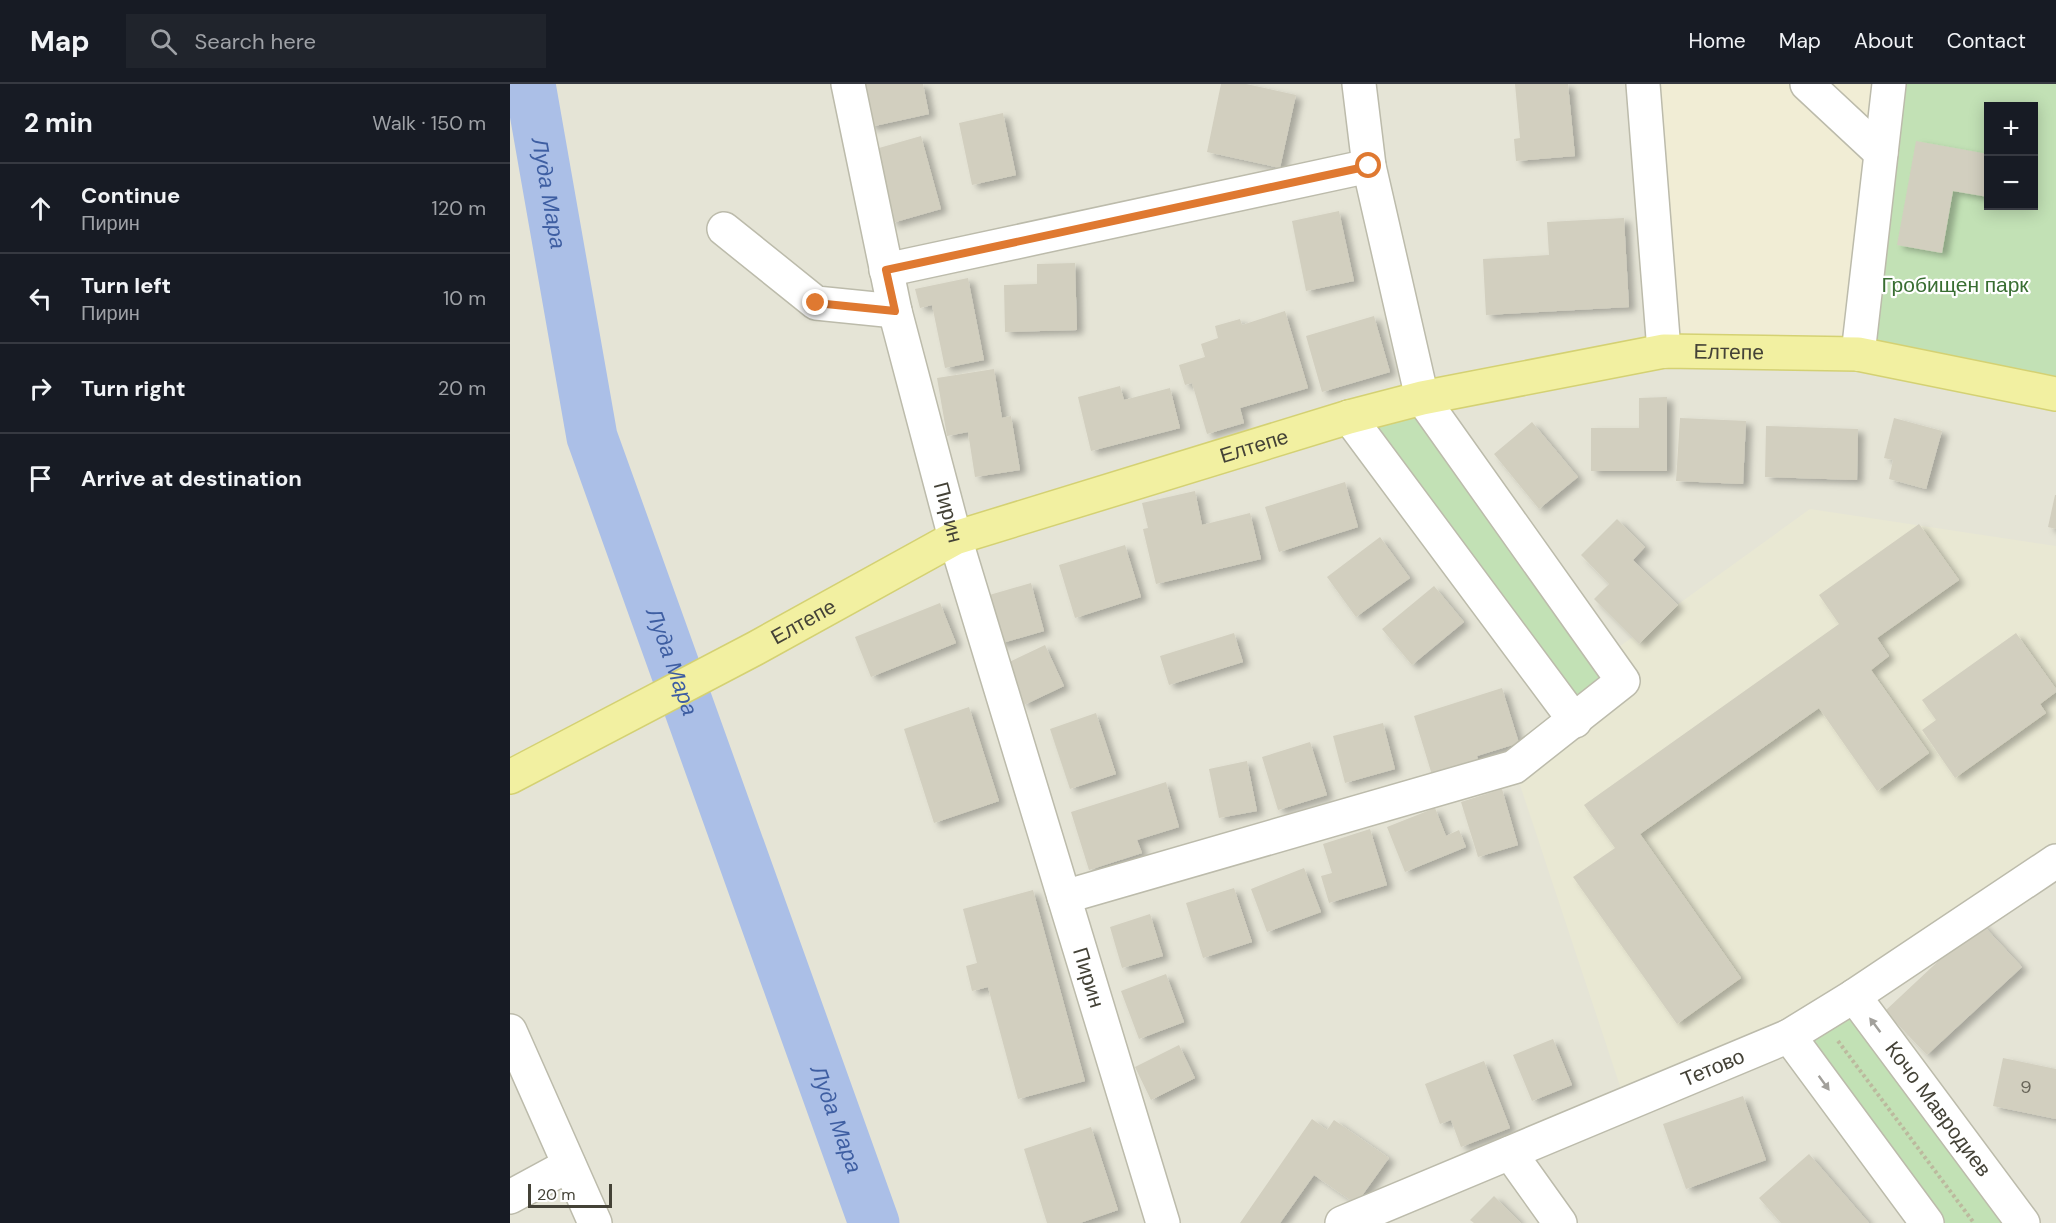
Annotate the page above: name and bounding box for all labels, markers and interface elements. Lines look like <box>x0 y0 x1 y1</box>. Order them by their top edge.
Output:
search box <box>126 14 546 68</box>
text: Map <box>30 23 90 60</box>
icon: search <box>147 25 180 58</box>
text: Search here <box>195 27 316 56</box>
text: Home <box>1688 27 1746 55</box>
text: Map <box>1779 27 1821 55</box>
text: About <box>1854 27 1914 55</box>
text: Contact <box>1947 27 2026 55</box>
map controls <box>1984 102 2038 210</box>
button: + <box>1984 102 2038 156</box>
text: 2 min <box>24 106 93 140</box>
text: Walk · 150 m <box>372 110 486 136</box>
water label: Луда Мара <box>525 134 573 251</box>
route start <box>1355 152 1381 178</box>
button: − <box>1984 156 2038 210</box>
text: Continue <box>81 181 180 210</box>
icon: ahead <box>24 192 57 225</box>
text: 120 m <box>432 195 486 221</box>
text: Пирин <box>81 210 140 236</box>
text: Turn left <box>81 271 171 300</box>
park label: Гробищен парк <box>1881 271 2029 299</box>
icon: left <box>24 282 57 315</box>
text: 10 m <box>443 285 486 311</box>
route end <box>802 289 828 315</box>
text: Пирин <box>81 300 140 326</box>
street label: Елтепе <box>1693 337 1764 367</box>
icon: right <box>24 372 57 405</box>
text: Turn right <box>81 374 186 403</box>
text: 20 m <box>438 375 486 401</box>
street label: Елтепе <box>1216 422 1292 470</box>
icon: arrive <box>24 462 57 495</box>
text: Arrive at destination <box>81 464 302 493</box>
street label: Пирин <box>927 479 970 546</box>
street label: Елтепе <box>766 592 841 651</box>
water label: Луда Мара <box>639 602 705 719</box>
street label: Пирин <box>1066 944 1111 1011</box>
one-way arrow <box>1870 1017 1882 1032</box>
street label: Кочо Мавродиев <box>1879 1036 1998 1182</box>
street label: Тетово <box>1677 1042 1749 1094</box>
water label: Луда Мара <box>803 1060 869 1177</box>
house number: 9 <box>2020 1075 2032 1099</box>
one-way arrow <box>1817 1076 1829 1091</box>
scale bar <box>528 1181 612 1208</box>
text: 20 m <box>537 1184 576 1205</box>

